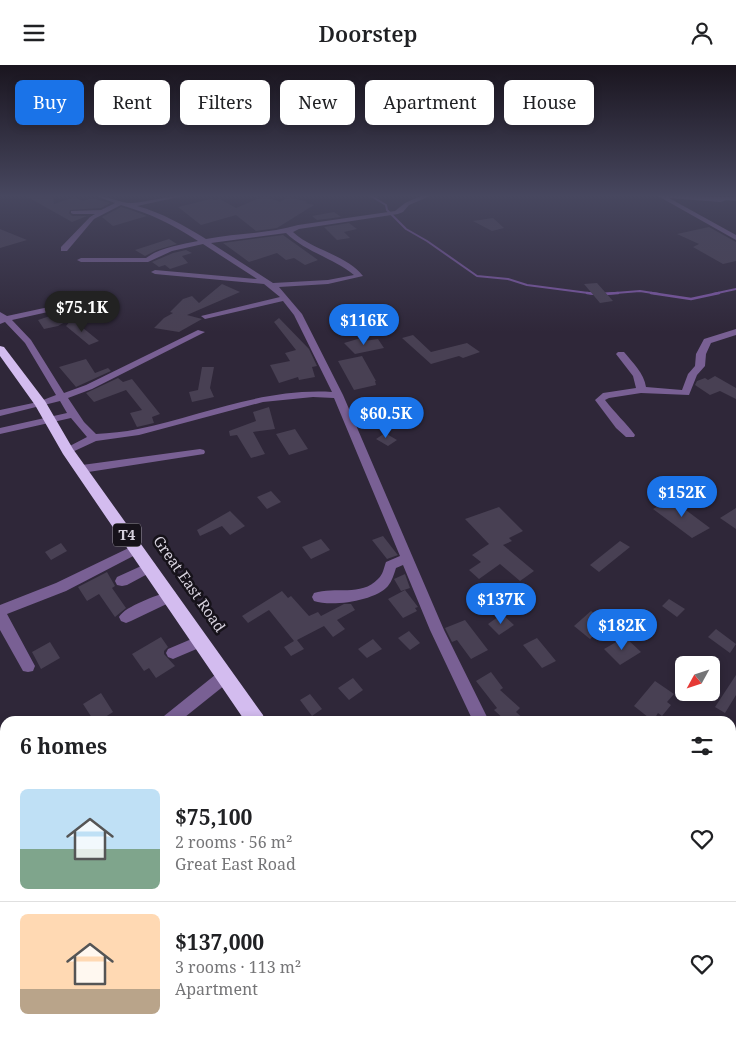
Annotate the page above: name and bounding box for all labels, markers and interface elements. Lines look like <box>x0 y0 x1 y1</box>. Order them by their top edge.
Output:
text: Doorstep <box>318 18 418 48</box>
icon: menu <box>20 19 48 47</box>
icon: person <box>688 19 716 47</box>
chip: Buy <box>15 80 84 125</box>
chip: Rent <box>94 80 170 125</box>
chip: Filters <box>180 80 270 125</box>
chip: New <box>280 80 355 125</box>
chip: Apartment <box>365 80 494 125</box>
chip: House <box>504 80 594 125</box>
pin: $75.1K <box>41 291 123 333</box>
text: $75.1K <box>56 296 108 318</box>
pin: $116K <box>329 303 399 346</box>
text: $116K <box>340 309 388 331</box>
pin: $60.5K <box>345 397 427 439</box>
text: $60.5K <box>360 402 412 424</box>
pin: $152K <box>647 475 717 518</box>
text: $152K <box>658 481 706 503</box>
road number: T4 <box>113 523 141 547</box>
street label: Great East Road <box>149 531 231 636</box>
pin: $137K <box>466 583 536 625</box>
text: $137K <box>477 588 525 610</box>
pin: $182K <box>587 609 657 651</box>
text: $182K <box>598 614 646 636</box>
north arrow <box>675 656 720 701</box>
map controls <box>675 656 720 701</box>
text: 6 homes <box>20 732 107 760</box>
icon: filters <box>688 732 716 760</box>
text: $75,100 <box>175 803 252 831</box>
icon: home <box>60 809 120 869</box>
icon: heart <box>688 825 716 853</box>
text: 2 rooms · 56 m² <box>175 831 292 853</box>
text: Great East Road <box>175 853 296 875</box>
text: $137,000 <box>175 928 264 956</box>
icon: home <box>60 934 120 994</box>
icon: heart <box>688 950 716 978</box>
text: 3 rooms · 113 m² <box>175 956 301 978</box>
text: Apartment <box>175 978 258 1000</box>

